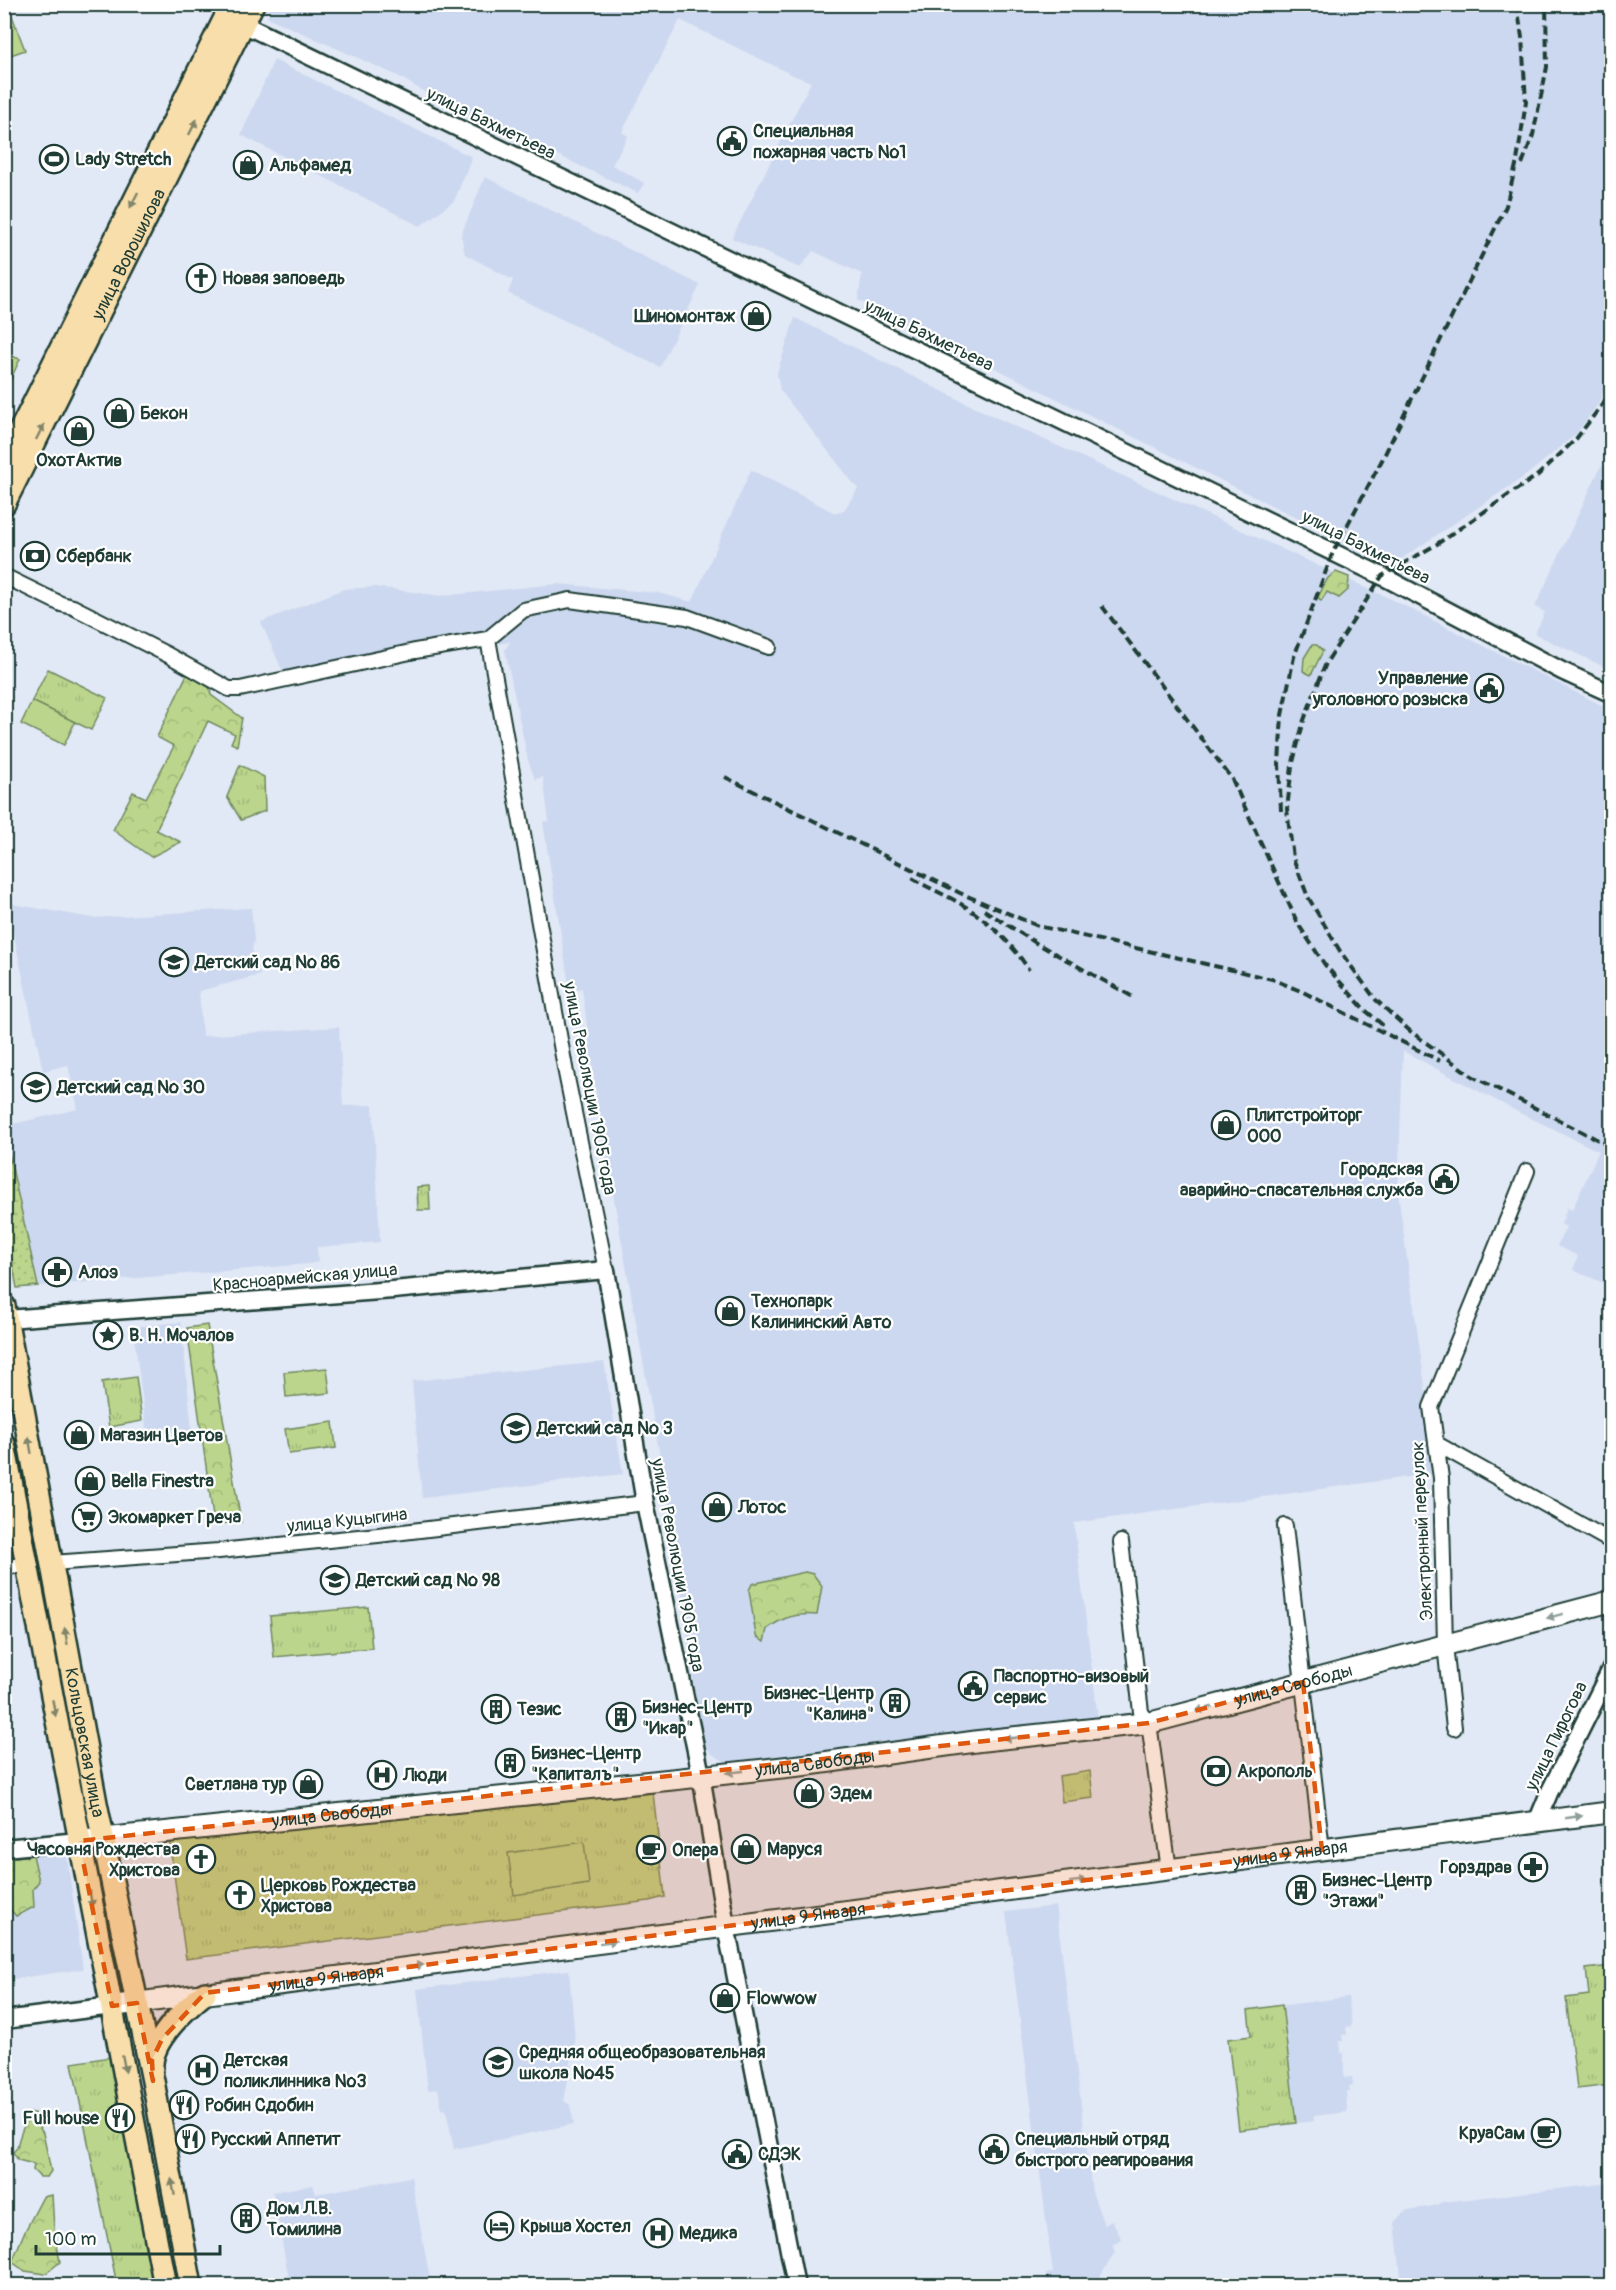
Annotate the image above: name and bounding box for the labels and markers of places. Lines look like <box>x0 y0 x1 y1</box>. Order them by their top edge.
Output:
place label: Специальная пожарная часть №1 <box>753 120 906 164</box>
public building icon: Специальная пожарная часть №1 <box>716 125 748 157</box>
sports icon: Lady Stretch <box>38 143 70 175</box>
place label: Lady Stretch <box>75 148 172 171</box>
shop icon: Альфамед <box>232 149 264 181</box>
place label: Альфамед <box>269 154 351 177</box>
church icon: Новая заповедь <box>185 262 217 294</box>
place label: Новая заповедь <box>222 267 345 290</box>
shop icon: Шиномонтаж <box>740 300 772 332</box>
place label: Шиномонтаж <box>633 305 735 328</box>
shop icon: Бекон <box>103 397 135 429</box>
place label: Бекон <box>140 402 188 425</box>
shop icon: ОхотАктив <box>63 415 95 447</box>
place label: ОхотАктив <box>36 449 122 472</box>
bank icon: Сбербанк <box>19 540 51 572</box>
place label: Сбербанк <box>56 545 132 568</box>
place label: Управление уголовного розыска <box>1312 667 1469 711</box>
public building icon: Управление уголовного розыска <box>1473 672 1505 704</box>
school or university icon: Детский сад № 86 <box>158 946 190 978</box>
place label: Детский сад № 86 <box>194 951 340 974</box>
school or university icon: Детский сад № 30 <box>20 1071 52 1103</box>
place label: Детский сад № 30 <box>56 1076 205 1099</box>
place label: Плитстройторг ООО <box>1247 1104 1363 1148</box>
shop icon: Плитстройторг ООО <box>1210 1109 1242 1141</box>
place label: Городская аварийно-спасательная служба <box>1180 1158 1424 1202</box>
public building icon: Городская аварийно-спасательная служба <box>1428 1163 1460 1195</box>
pharmacy icon: Алоэ <box>41 1256 73 1288</box>
place label: Алоэ <box>78 1261 119 1284</box>
place label: Технопарк Калининский Авто <box>750 1290 892 1334</box>
shop icon: Технопарк Калининский Авто <box>714 1295 746 1327</box>
place icon: В. Н. Мочалов <box>92 1319 124 1351</box>
place label: В. Н. Мочалов <box>129 1324 234 1347</box>
school or university icon: Детский сад № 3 <box>500 1412 532 1444</box>
place label: Детский сад № 3 <box>536 1417 673 1440</box>
shop icon: Магазин Цветов <box>63 1419 95 1451</box>
place label: Магазин Цветов <box>100 1424 224 1447</box>
shop icon: Bella Finestra <box>74 1465 106 1497</box>
place label: Bella Finestra <box>111 1470 215 1493</box>
shop icon: Лотос <box>701 1491 733 1523</box>
place label: Лотос <box>737 1496 786 1519</box>
supermarket icon: Экомаркет Греча <box>71 1501 103 1533</box>
place label: Экомаркет Греча <box>108 1506 242 1529</box>
school or university icon: Детский сад № 98 <box>319 1564 351 1596</box>
place label: Детский сад № 98 <box>355 1569 500 1592</box>
place label: Паспортно-визовый сервис <box>993 1665 1149 1709</box>
public building icon: Паспортно-визовый сервис <box>957 1670 989 1702</box>
place label: Бизнес-Центр "Калина" <box>764 1682 874 1726</box>
building icon: Бизнес-Центр "Калина" <box>879 1687 911 1719</box>
building icon: Тезис <box>480 1693 512 1725</box>
place label: Бизнес-Центр "Икар" <box>642 1696 753 1740</box>
place label: Тезис <box>516 1698 562 1721</box>
building icon: Бизнес-Центр "Икар" <box>605 1701 637 1733</box>
place label: Бизнес-Центр "Капиталъ" <box>531 1742 642 1786</box>
building icon: Бизнес-Центр "Капиталъ" <box>494 1747 526 1779</box>
bank icon: Акрополь <box>1200 1755 1232 1787</box>
hospital icon: Люди <box>366 1759 398 1791</box>
place label: Акрополь <box>1237 1760 1313 1783</box>
place label: Люди <box>402 1764 447 1787</box>
shop icon: Светлана тур <box>292 1768 324 1800</box>
place label: Светлана тур <box>185 1773 287 1796</box>
shop icon: Эдем <box>793 1777 825 1809</box>
place label: Эдем <box>830 1782 872 1805</box>
shop icon: Маруся <box>730 1833 762 1865</box>
cafe icon: Опера <box>635 1834 667 1866</box>
place label: Часовня Рождества Христова <box>27 1838 181 1882</box>
place label: Маруся <box>767 1838 822 1861</box>
place label: Опера <box>672 1839 719 1862</box>
church icon: Часовня Рождества Христова <box>185 1843 217 1875</box>
pharmacy icon: Горздрав <box>1517 1851 1549 1883</box>
place label: Горздрав <box>1440 1856 1512 1879</box>
place label: Бизнес-Центр "Этажи" <box>1322 1869 1433 1913</box>
place label: Церковь Рождества Христова <box>261 1874 417 1918</box>
building icon: Бизнес-Центр "Этажи" <box>1285 1874 1317 1906</box>
church icon: Церковь Рождества Христова <box>224 1879 256 1911</box>
shop icon: Flowwow <box>709 1982 741 2014</box>
place label: Flowwow <box>746 1987 817 2010</box>
place label: Средняя общеобразовательная школа №45 <box>519 2041 765 2085</box>
school or university icon: Средняя общеобразовательная школа №45 <box>482 2046 514 2078</box>
place label: Детская поликлинника №3 <box>223 2049 367 2093</box>
hospital icon: Детская поликлинника №3 <box>187 2054 219 2086</box>
restaurant icon: Робин Сдобин <box>168 2089 200 2121</box>
place label: Робин Сдобин <box>205 2094 314 2117</box>
restaurant icon: Full house <box>104 2102 136 2134</box>
place label: Full house <box>23 2107 100 2130</box>
cafe icon: КруаСам <box>1530 2117 1562 2149</box>
place label: КруаСам <box>1459 2122 1525 2145</box>
restaurant icon: Русский Аппетит <box>174 2123 206 2155</box>
place label: Русский Аппетит <box>211 2128 342 2151</box>
place label: Специальный отряд быстрого реагирования <box>1015 2128 1193 2172</box>
public building icon: Специальный отряд быстрого реагирования <box>978 2133 1010 2165</box>
public building icon: СДЭК <box>721 2138 753 2170</box>
place label: СДЭК <box>758 2143 801 2166</box>
place label: Дом Л.В. Томилина <box>266 2197 342 2241</box>
building icon: Дом Л.В. Томилина <box>230 2202 262 2234</box>
hotel icon: Крыша Хостел <box>483 2210 515 2242</box>
place label: Крыша Хостел <box>520 2215 631 2238</box>
hospital icon: Медика <box>642 2217 674 2249</box>
place label: Медика <box>679 2222 738 2245</box>

